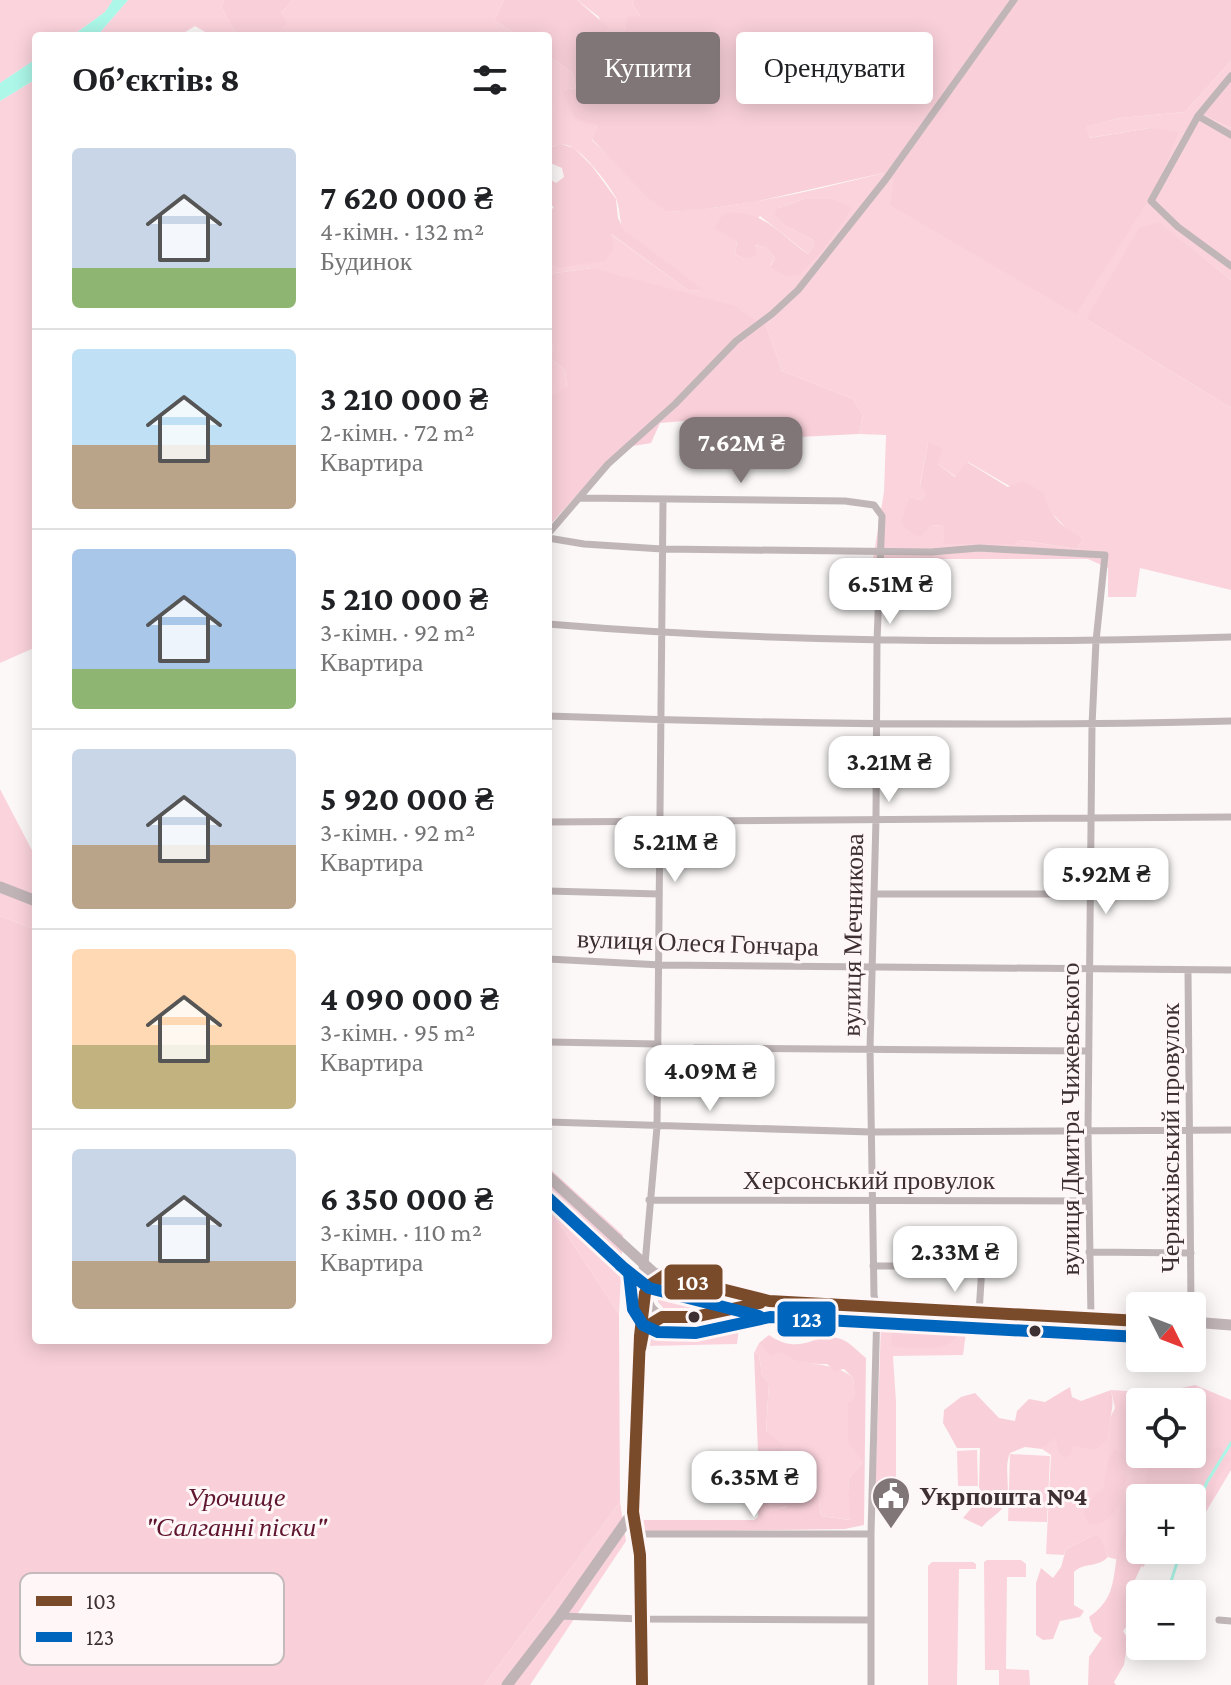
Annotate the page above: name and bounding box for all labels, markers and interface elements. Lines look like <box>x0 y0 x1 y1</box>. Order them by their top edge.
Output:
chip: Купити <box>576 32 720 104</box>
chip: Орендувати <box>736 32 933 104</box>
icon: filters <box>468 58 512 102</box>
text: Об’єктів: 8 <box>72 61 240 98</box>
text: 7 620 000 ₴ <box>320 179 493 216</box>
icon: home <box>136 180 232 276</box>
text: 4-кімн. · 132 m² <box>320 217 484 246</box>
text: Будинок <box>320 247 412 276</box>
text: 3 210 000 ₴ <box>320 380 488 417</box>
icon: home <box>136 381 232 477</box>
pin: 7.62M ₴ <box>667 417 815 485</box>
text: 2-кімн. · 72 m² <box>320 418 474 447</box>
text: 7.62M ₴ <box>697 428 785 457</box>
text: Квартира <box>320 448 423 477</box>
pin: 6.51M ₴ <box>816 558 964 626</box>
text: 6.51M ₴ <box>847 569 933 598</box>
text: 5 210 000 ₴ <box>320 580 488 617</box>
icon: home <box>136 581 232 677</box>
text: 3-кімн. · 92 m² <box>320 618 475 647</box>
text: Квартира <box>320 648 423 677</box>
pin: 3.21M ₴ <box>815 736 963 804</box>
text: 3.21M ₴ <box>847 747 931 776</box>
text: 5 920 000 ₴ <box>320 780 493 817</box>
icon: home <box>136 781 232 877</box>
pin: 5.21M ₴ <box>601 816 749 884</box>
text: 3-кімн. · 92 m² <box>320 818 475 847</box>
text: 5.21M ₴ <box>633 827 717 856</box>
street label: вулиця Мечникова <box>837 833 869 1037</box>
text: Квартира <box>320 848 423 877</box>
pin: 5.92M ₴ <box>1032 848 1180 916</box>
text: 5.92M ₴ <box>1062 859 1150 888</box>
street label: вулиця Олеся Гончара <box>577 924 820 962</box>
street label: вулиця Дмитра Чижевського <box>1056 963 1085 1275</box>
text: 4 090 000 ₴ <box>320 980 499 1017</box>
icon: home <box>136 981 232 1077</box>
street label: Черняхівський провулок <box>1156 1003 1185 1273</box>
text: 3-кімн. · 95 m² <box>320 1018 475 1047</box>
pin: 4.09M ₴ <box>636 1045 784 1113</box>
text: Квартира <box>320 1048 423 1077</box>
text: 4.09M ₴ <box>664 1056 756 1085</box>
street label: Херсонський провулок <box>743 1166 995 1195</box>
text: 6 350 000 ₴ <box>320 1180 493 1217</box>
icon: home <box>136 1181 232 1277</box>
text: 3-кімн. · 110 m² <box>320 1218 482 1247</box>
pin: 2.33M ₴ <box>881 1226 1029 1294</box>
text: 2.33M ₴ <box>911 1237 999 1266</box>
text: Квартира <box>320 1248 423 1277</box>
line badge: 103 <box>663 1263 724 1301</box>
text: 103 <box>677 1270 709 1295</box>
north arrow <box>1126 1292 1206 1372</box>
map controls <box>1126 1292 1206 1660</box>
line badge: 123 <box>776 1300 837 1338</box>
text: 123 <box>792 1307 822 1332</box>
unlabelled marker <box>686 1309 702 1325</box>
unlabelled marker <box>1027 1323 1043 1339</box>
button: locate <box>1126 1388 1206 1468</box>
pin: 6.35M ₴ <box>680 1451 828 1519</box>
text: 6.35M ₴ <box>710 1462 798 1491</box>
public building icon: Укрпошта №4 <box>870 1475 912 1530</box>
place label: Укрпошта №4 <box>919 1482 1087 1511</box>
park label: Урочище "Салганні піски" <box>146 1483 328 1542</box>
button: + <box>1126 1484 1206 1564</box>
legend <box>20 1573 284 1665</box>
button: − <box>1126 1580 1206 1660</box>
text: 103 <box>86 1589 116 1614</box>
text: 123 <box>86 1625 114 1650</box>

